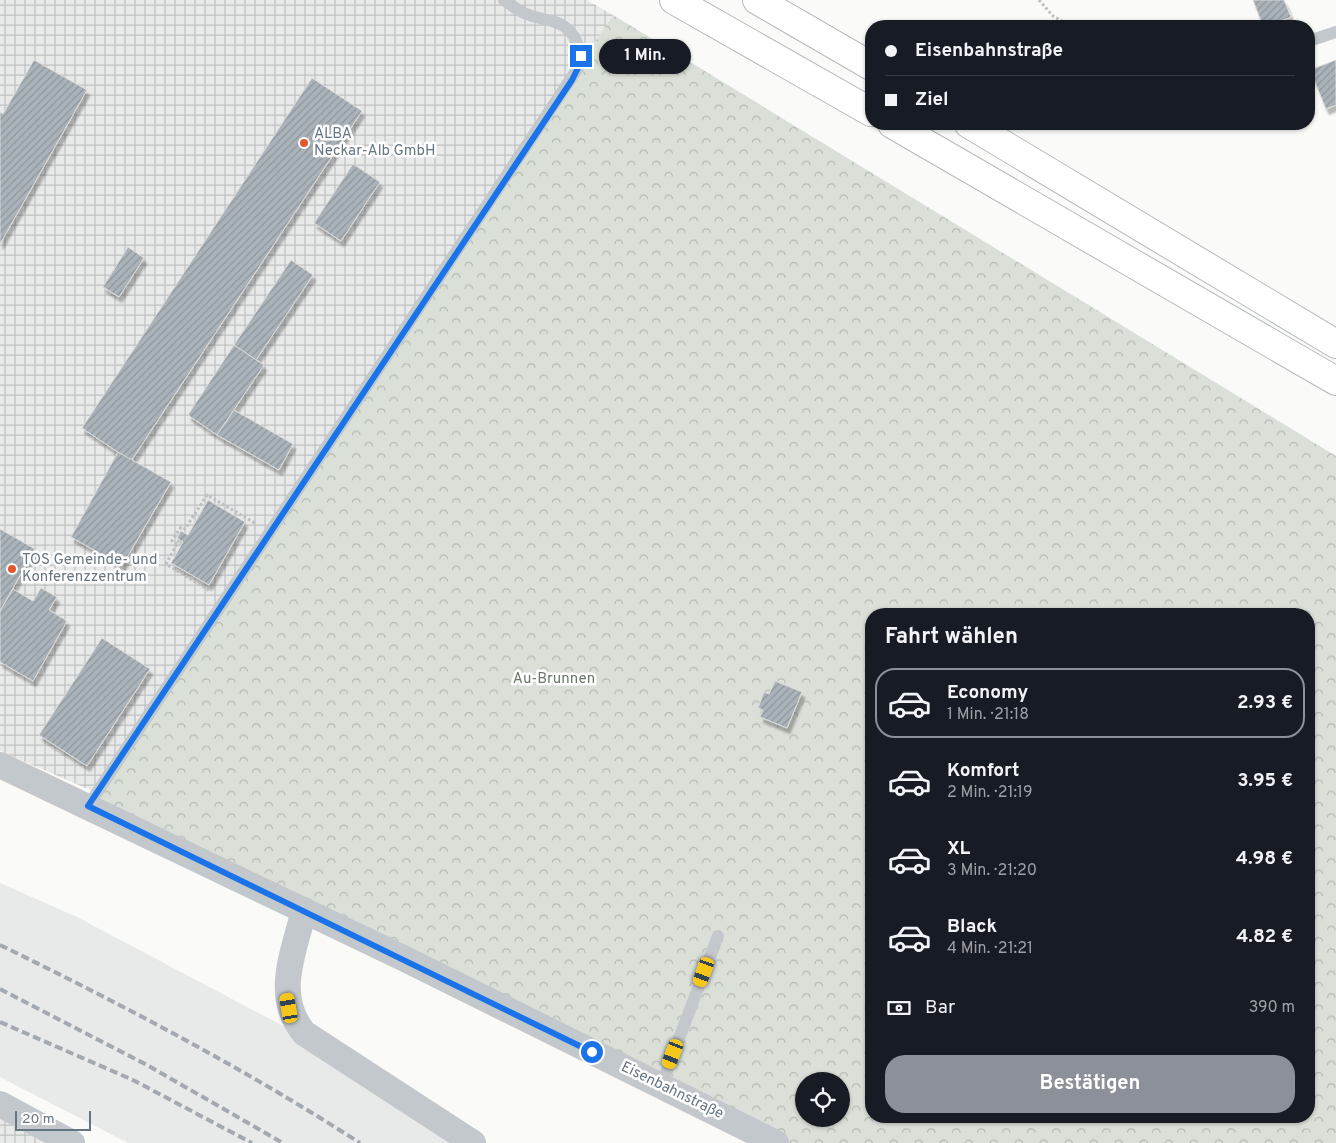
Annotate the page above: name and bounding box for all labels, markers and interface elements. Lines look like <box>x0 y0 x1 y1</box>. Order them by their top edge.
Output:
callout: 1 Min. <box>598 38 691 74</box>
text: Eisenbahnstraße <box>915 39 1063 63</box>
route end <box>570 45 592 67</box>
text: 1 Min. <box>624 46 666 66</box>
text: Ziel <box>915 88 949 112</box>
place label: ALBA Neckar-Alb GmbH <box>314 125 435 161</box>
marker: ALBA Neckar-Alb GmbH <box>298 137 310 149</box>
place label: TOS Gemeinde- und Konferenzzentrum <box>22 551 157 587</box>
marker: TOS Gemeinde- und Konferenzzentrum <box>6 563 18 575</box>
text: Fahrt wählen <box>885 624 1018 651</box>
park label: Au-Brunnen <box>513 670 595 689</box>
icon: car <box>887 681 932 726</box>
text: Economy <box>947 681 1028 705</box>
text: 2.93 € <box>1237 691 1293 715</box>
text: 1 Min. · 21:18 <box>947 705 1029 725</box>
icon: car <box>887 759 932 804</box>
text: Komfort <box>947 759 1019 783</box>
text: 3.95 € <box>1237 769 1293 793</box>
text: 2 Min. · 21:19 <box>947 783 1033 803</box>
icon: car <box>887 837 932 882</box>
text: XL <box>947 837 970 861</box>
text: 4.98 € <box>1236 847 1293 871</box>
text: 3 Min. · 21:20 <box>947 861 1037 881</box>
icon: car <box>887 915 932 960</box>
text: Black <box>947 915 997 939</box>
text: 4.82 € <box>1236 925 1293 949</box>
text: 4 Min. · 21:21 <box>947 939 1033 959</box>
car <box>691 955 716 989</box>
car <box>279 992 298 1024</box>
icon: cash <box>885 994 913 1022</box>
text: Bar <box>925 996 955 1020</box>
text: 390 m <box>1249 998 1295 1018</box>
car <box>660 1037 685 1071</box>
route start <box>581 1041 603 1063</box>
button: Bestätigen <box>885 1055 1295 1113</box>
street label: Eisenbahnstraße <box>618 1058 726 1124</box>
map controls <box>795 1072 850 1127</box>
button: locate <box>795 1072 850 1127</box>
scale bar <box>15 1108 91 1131</box>
text: 20 m <box>22 1111 55 1128</box>

